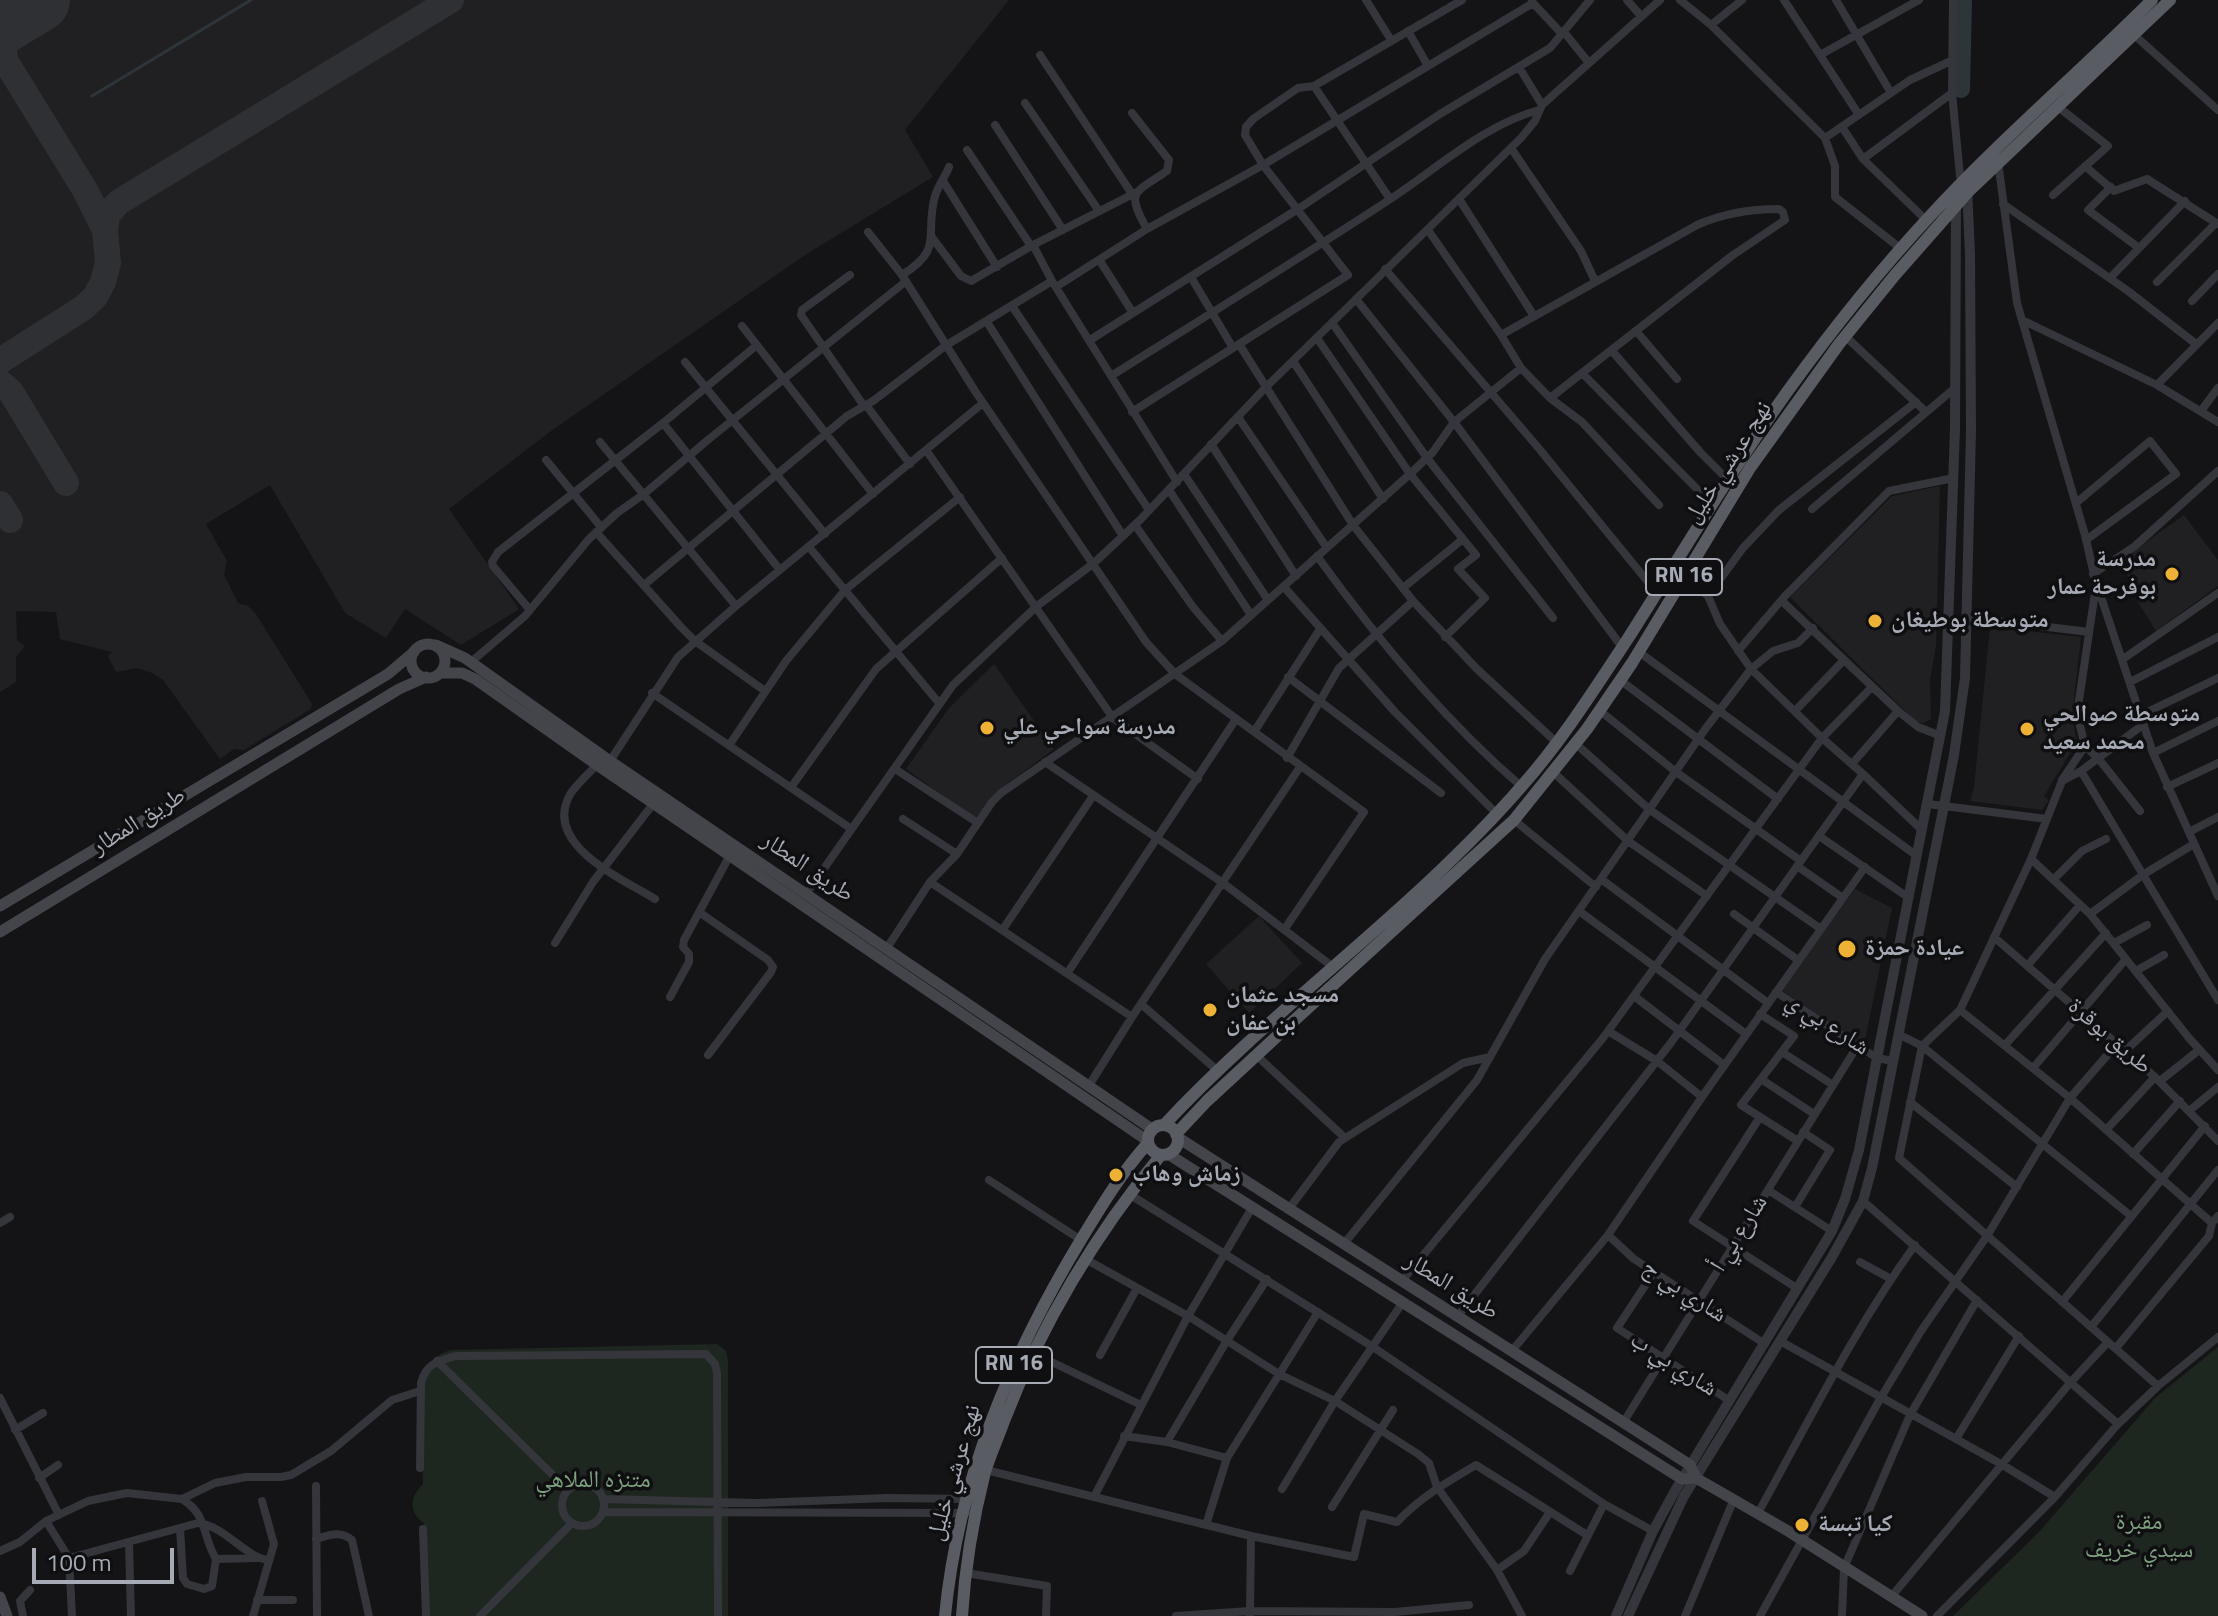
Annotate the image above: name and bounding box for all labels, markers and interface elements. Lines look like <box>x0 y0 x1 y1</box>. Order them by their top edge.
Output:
street label: نهج عرشي خليل <box>1679 396 1779 530</box>
place label: مدرسة بوفرحة عمار <box>2048 546 2156 602</box>
road number: RN 16 <box>1646 559 1722 595</box>
marker: مدرسة بوفرحة عمار <box>2163 565 2181 583</box>
place label: متوسطة بوطيغان <box>1891 607 2049 635</box>
marker: متوسطة بوطيغان <box>1866 612 1884 630</box>
place label: متوسطة صوالحي محمد سعيد <box>2043 701 2200 757</box>
place label: مدرسة سواحي علي <box>1003 714 1176 742</box>
marker: مدرسة سواحي علي <box>978 719 996 737</box>
marker: متوسطة صوالحي محمد سعيد <box>2018 720 2036 738</box>
street label: طريق المطار <box>87 782 191 862</box>
street label: طريق المطار <box>755 827 859 909</box>
place label: عيادة حمزة <box>1865 935 1964 963</box>
marker: عيادة حمزة <box>1836 938 1858 960</box>
place label: مسجد عثمان بن عفان <box>1226 982 1339 1038</box>
street label: شارع بي ي <box>1780 987 1874 1063</box>
street label: طريق بوقرة <box>2061 993 2157 1081</box>
marker: مسجد عثمان بن عفان <box>1201 1001 1219 1019</box>
place label: زماش وهاب <box>1132 1161 1241 1189</box>
marker: زماش وهاب <box>1107 1166 1125 1184</box>
street label: شارع بي أ <box>1705 1190 1775 1278</box>
street label: طريق المطار <box>1399 1247 1503 1327</box>
street label: شاري بي ج <box>1636 1254 1732 1330</box>
street label: شاري بي ب <box>1624 1326 1722 1404</box>
road number: RN 16 <box>976 1347 1052 1383</box>
street label: نهج عرشي خليل <box>922 1402 988 1544</box>
park label: متنزه الملاهي <box>535 1467 651 1495</box>
park label: مقبرة سيدي خريف <box>2085 1509 2193 1565</box>
place label: كيا تبسة <box>1818 1511 1893 1539</box>
marker: كيا تبسة <box>1793 1516 1811 1534</box>
scale bar <box>36 1532 178 1582</box>
text: 100 m <box>46 1544 112 1580</box>

